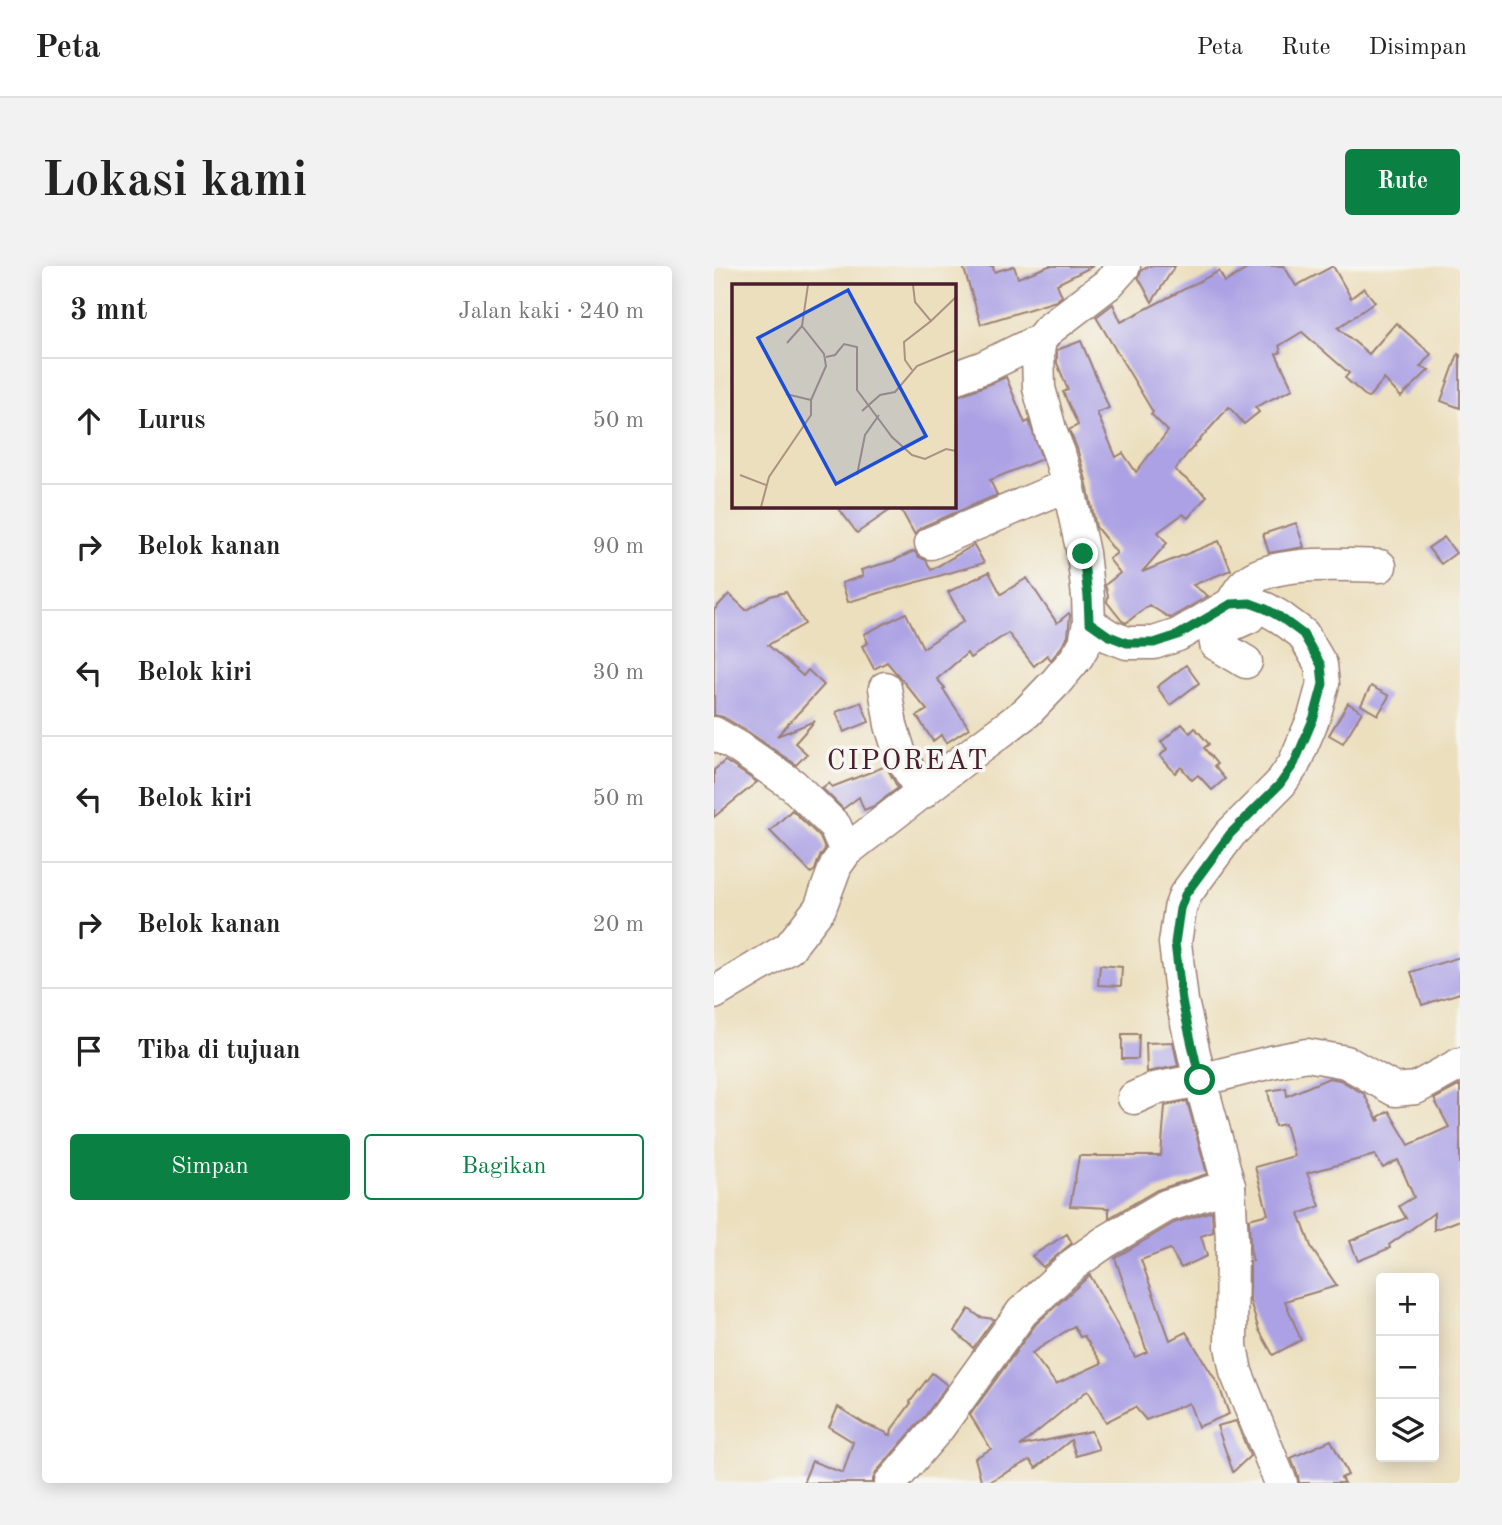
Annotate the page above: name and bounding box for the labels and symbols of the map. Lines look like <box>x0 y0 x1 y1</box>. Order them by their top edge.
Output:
inset map <box>732 284 956 508</box>
route end <box>1067 538 1098 569</box>
district label: CIPOREAT <box>827 748 989 776</box>
route start <box>1184 1064 1215 1095</box>

